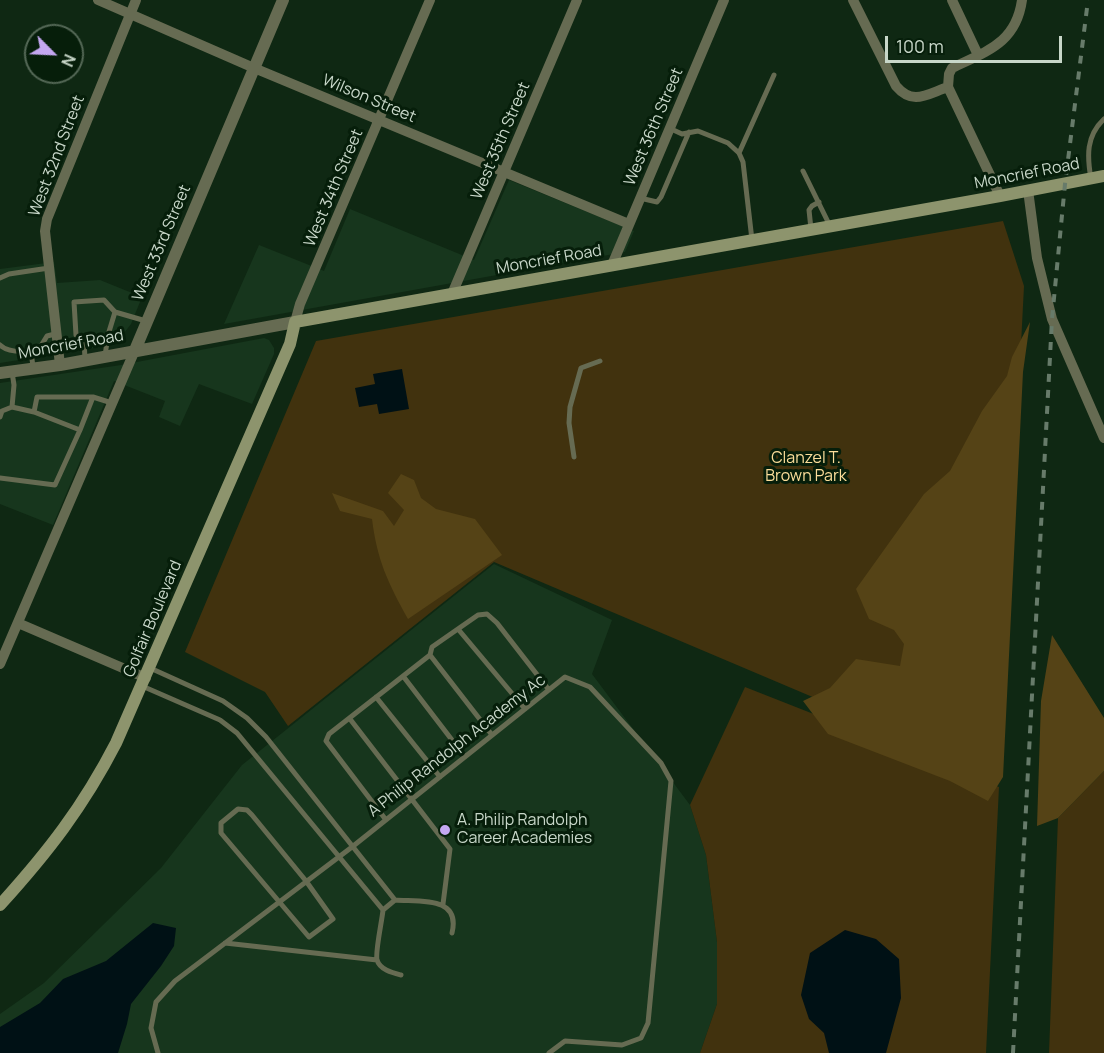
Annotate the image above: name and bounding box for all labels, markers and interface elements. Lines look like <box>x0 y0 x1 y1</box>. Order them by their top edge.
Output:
north arrow <box>24 24 84 84</box>
scale bar <box>888 24 1065 62</box>
text: 100 m <box>896 34 944 58</box>
text: N <box>56 51 81 70</box>
street label: West 36th Street <box>620 65 688 189</box>
street label: Wilson Street <box>319 71 419 127</box>
street label: West 35th Street <box>468 79 534 203</box>
street label: West 32nd Street <box>25 93 89 219</box>
street label: West 34th Street <box>301 126 367 250</box>
street label: Moncrief Road <box>973 154 1081 194</box>
street label: West 33rd Street <box>129 182 195 304</box>
street label: Moncrief Road <box>495 241 603 279</box>
street label: Moncrief Road <box>17 326 125 364</box>
park label: Clanzel T. Brown Park <box>765 449 847 487</box>
street label: Golfair Boulevard <box>120 558 186 680</box>
street label: A Philip Randolph Academy Ac <box>364 671 550 821</box>
place label: A. Philip Randolph Career Academies <box>457 811 592 849</box>
marker: A. Philip Randolph Career Academies <box>438 823 452 837</box>

